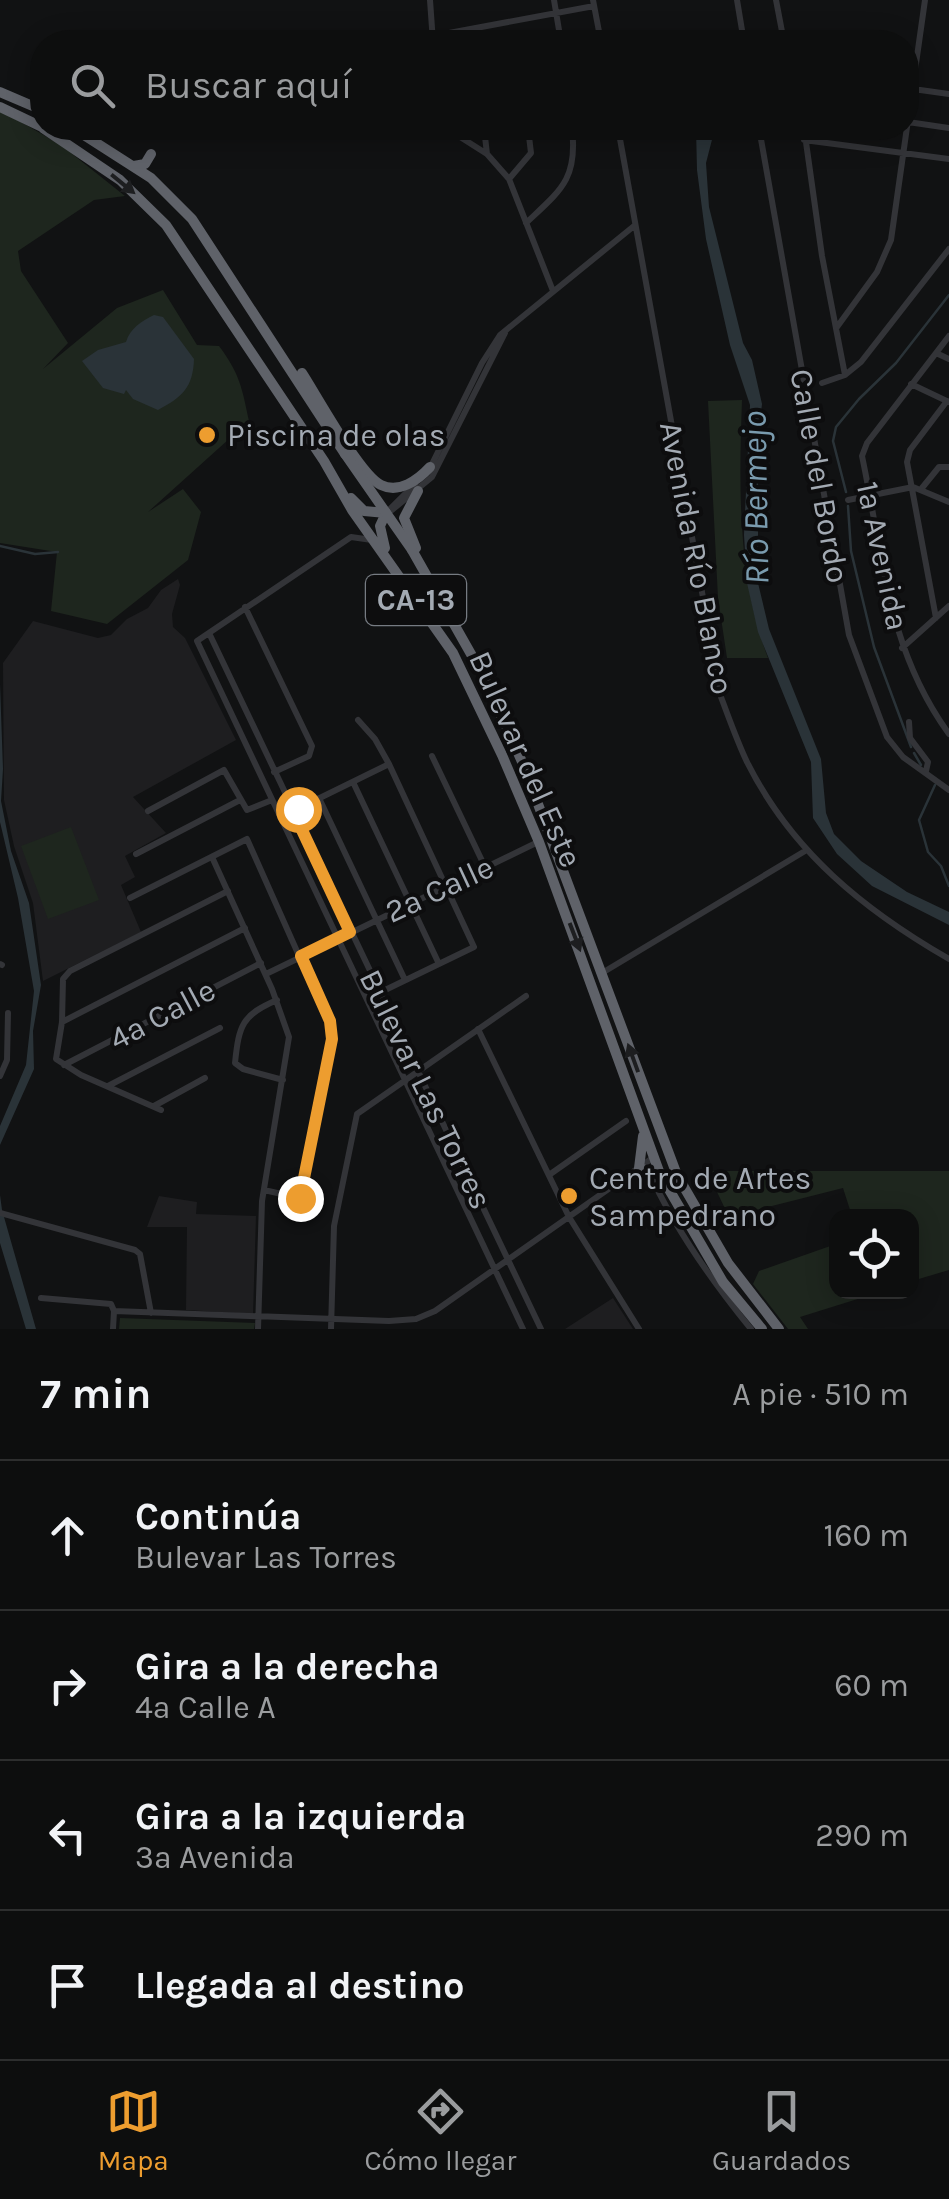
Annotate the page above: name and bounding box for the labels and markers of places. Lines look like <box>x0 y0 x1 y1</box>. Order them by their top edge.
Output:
place label: Piscina de olas <box>227 417 446 454</box>
marker: Piscina de olas <box>196 424 218 446</box>
place label: Centro de Artes Sampedrano <box>589 1160 811 1234</box>
marker: Centro de Artes Sampedrano <box>558 1185 580 1207</box>

